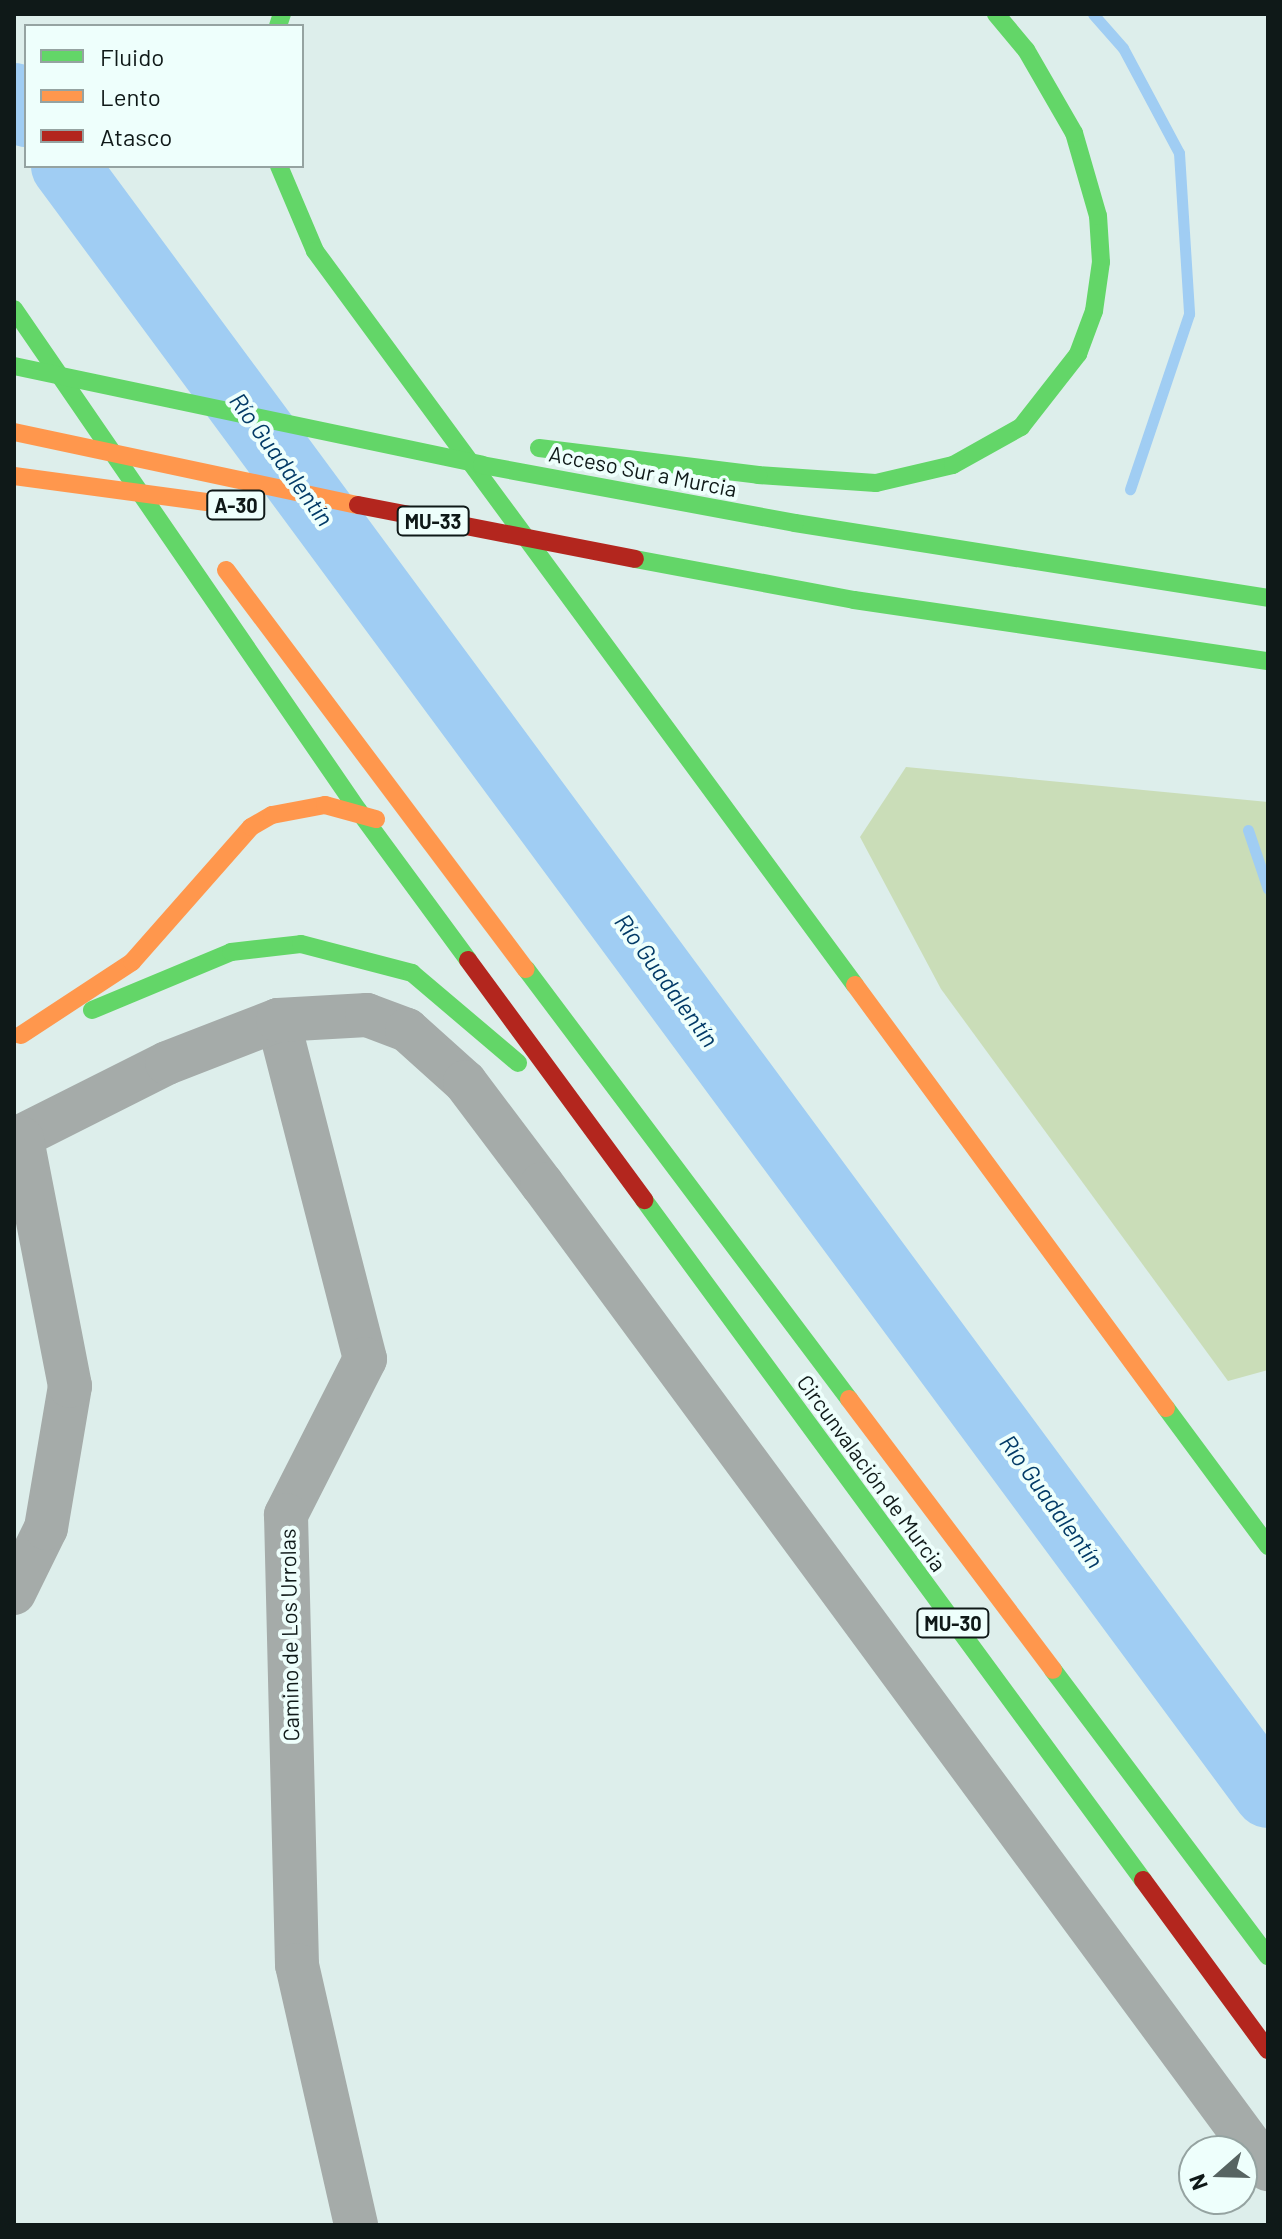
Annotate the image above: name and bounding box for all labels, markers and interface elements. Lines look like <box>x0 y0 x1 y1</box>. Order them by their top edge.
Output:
legend <box>24 24 304 168</box>
text: Fluido <box>100 42 164 71</box>
text: Lento <box>100 82 161 111</box>
text: Atasco <box>100 122 172 151</box>
water label: Río Guadalentín <box>224 387 340 531</box>
street label: Acceso Sur a Murcia <box>547 440 739 502</box>
road number: A-30 <box>206 489 266 521</box>
road number: MU-33 <box>395 505 471 537</box>
water label: Río Guadalentín <box>609 908 725 1052</box>
street label: Circunvalación de Murcia <box>792 1370 952 1576</box>
water label: Río Guadalentín <box>994 1429 1110 1573</box>
street label: Camino de Los Urrolas <box>274 1528 304 1742</box>
road number: MU-30 <box>915 1607 991 1639</box>
north arrow <box>1178 2135 1258 2215</box>
text: N <box>1183 2171 1212 2194</box>

